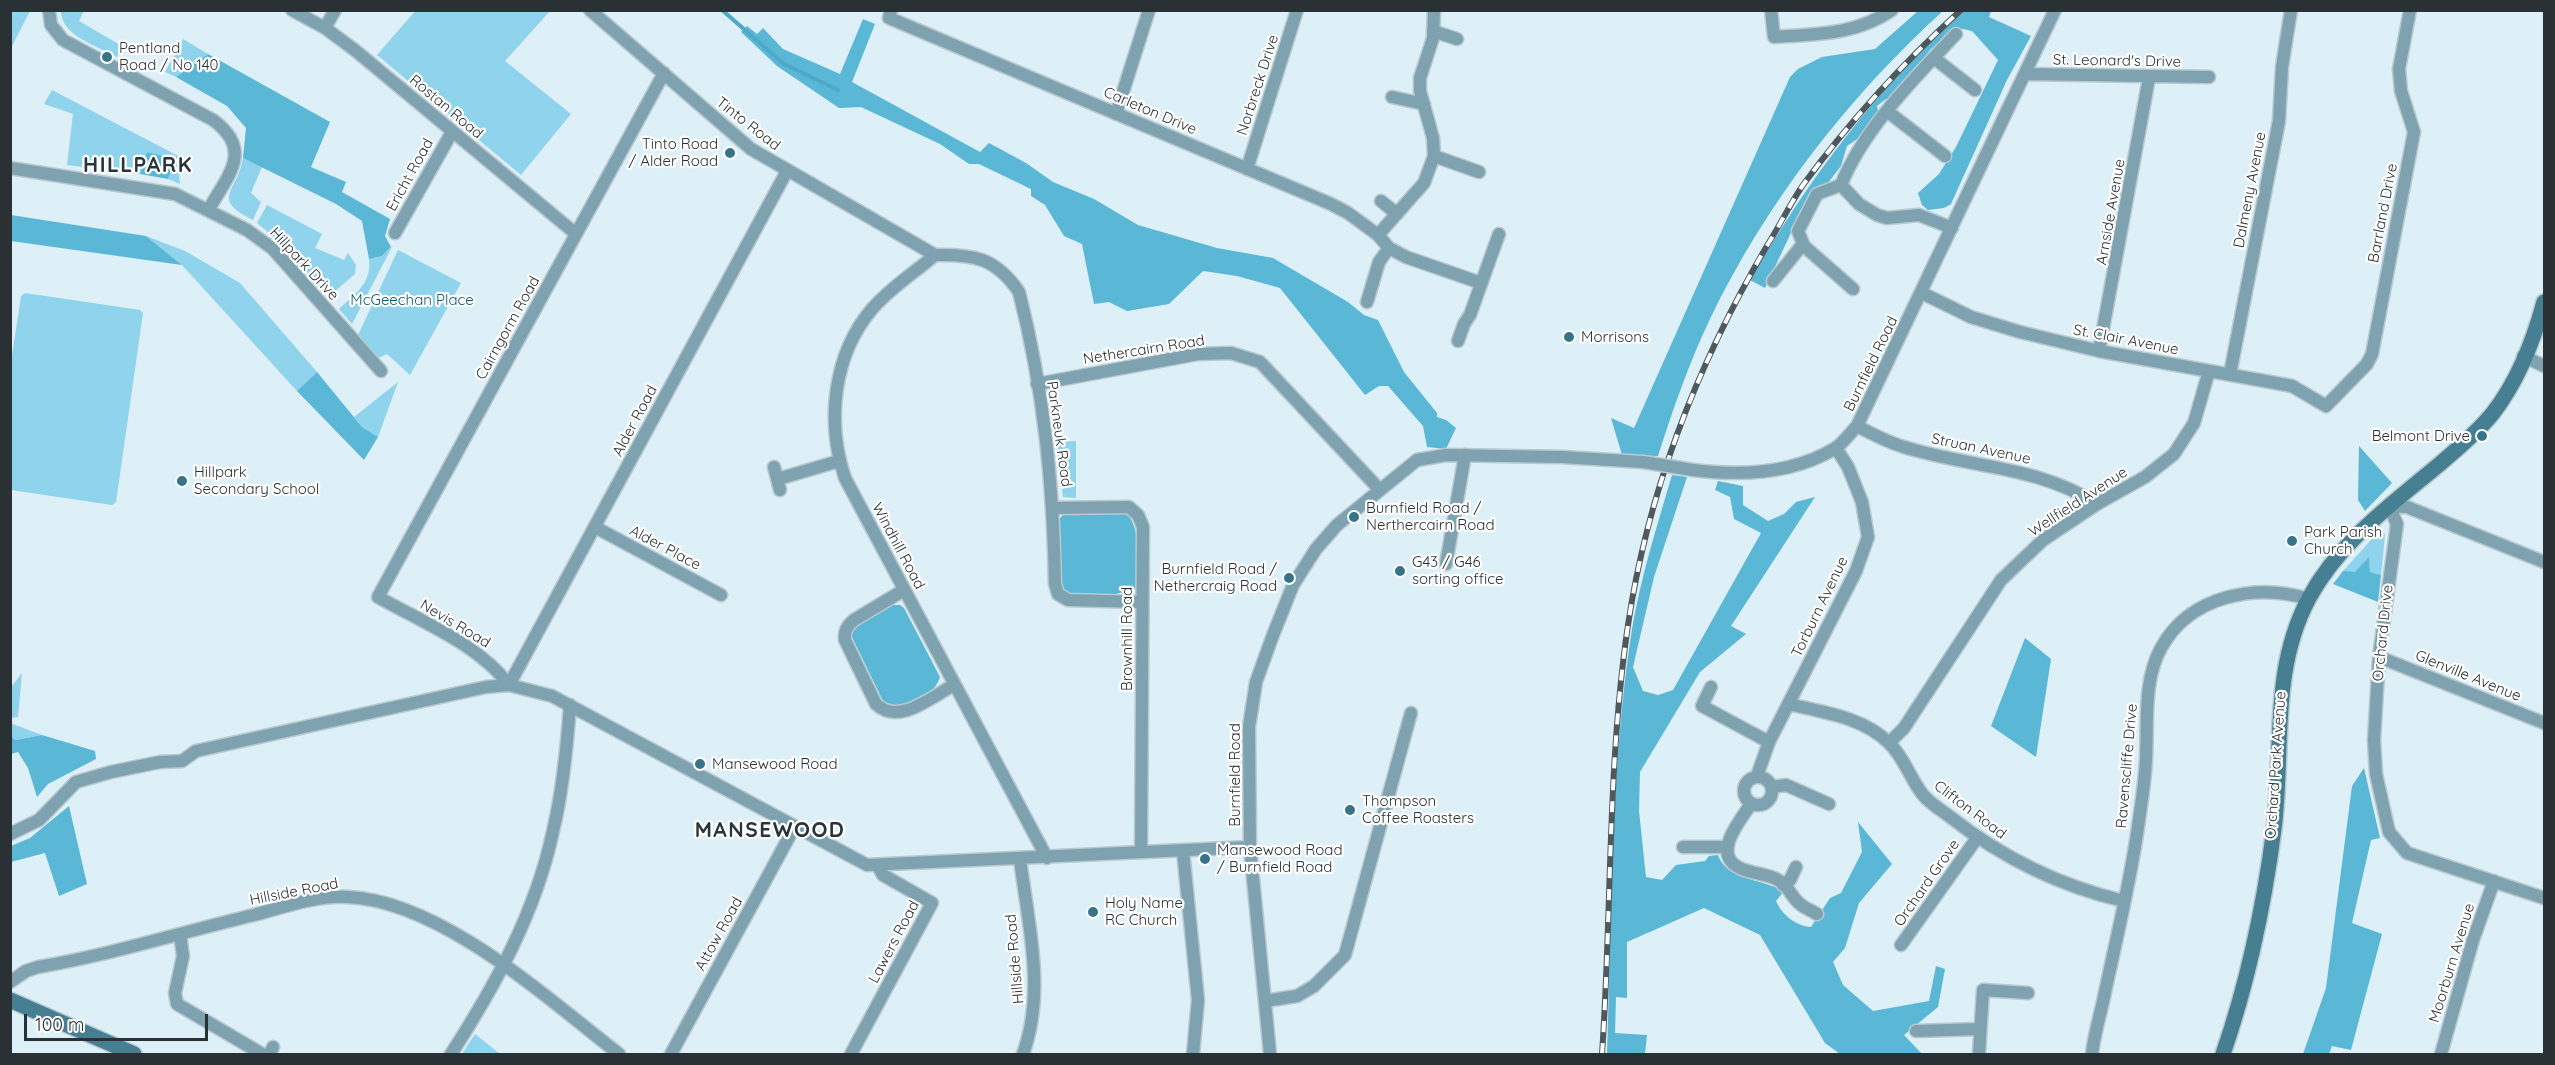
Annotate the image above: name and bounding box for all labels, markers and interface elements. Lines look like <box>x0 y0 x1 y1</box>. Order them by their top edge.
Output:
street label: Norbreck Drive <box>1233 32 1283 138</box>
place label: Pentland Road / No 140 <box>119 39 218 74</box>
marker: Pentland Road / No 140 <box>100 50 114 64</box>
street label: St. Leonard's Drive <box>2053 51 2181 71</box>
street label: Rostan Road <box>406 71 486 143</box>
street label: Carleton Drive <box>1101 83 1199 139</box>
street label: Tinto Road <box>712 93 784 155</box>
street label: Dalmeny Avenue <box>2230 130 2270 250</box>
place label: Tinto Road / Alder Road <box>628 135 718 170</box>
street label: Ericht Road <box>383 136 437 214</box>
marker: Tinto Road / Alder Road <box>723 146 737 160</box>
district label: HILLPARK <box>83 153 193 179</box>
street label: Arnside Avenue <box>2093 158 2129 266</box>
street label: Barrland Drive <box>2365 162 2401 264</box>
street label: Hillpark Drive <box>266 224 342 304</box>
street label: Cairngorm Road <box>472 273 544 383</box>
park label: McGeechan Place <box>350 291 474 309</box>
street label: Burnfield Road <box>1840 314 1902 414</box>
street label: St. Clair Avenue <box>2072 321 2180 359</box>
place label: Morrisons <box>1581 328 1649 346</box>
marker: Morrisons <box>1562 330 1576 344</box>
street label: Nethercairn Road <box>1082 332 1206 368</box>
street label: Parkneuk Road <box>1043 380 1075 488</box>
street label: Alder Road <box>609 382 661 460</box>
place label: Belmont Drive <box>2372 427 2470 445</box>
marker: Belmont Drive <box>2475 429 2489 443</box>
street label: Struan Avenue <box>1930 430 2032 468</box>
place label: Hillpark Secondary School <box>194 463 319 498</box>
street label: Wellfield Avenue <box>2025 463 2131 541</box>
marker: Hillpark Secondary School <box>175 474 189 488</box>
place label: Burnfield Road / Nerthercairn Road <box>1366 499 1495 534</box>
street label: Windhill Road <box>868 500 928 592</box>
marker: Burnfield Road / Nerthercairn Road <box>1347 510 1361 524</box>
street label: Alder Place <box>626 522 704 574</box>
place label: Park Parish Church <box>2304 523 2382 558</box>
marker: Park Parish Church <box>2285 534 2299 548</box>
place label: G43 / G46 sorting office <box>1412 553 1504 588</box>
street label: Torburn Avenue <box>1788 554 1852 660</box>
place label: Burnfield Road / Nethercraig Road <box>1154 560 1277 595</box>
marker: G43 / G46 sorting office <box>1393 564 1407 578</box>
marker: Burnfield Road / Nethercraig Road <box>1282 571 1296 585</box>
street label: Orchard Drive <box>2369 584 2397 682</box>
street label: Brownhill Road <box>1118 587 1136 691</box>
street label: Nevis Road <box>417 596 493 652</box>
street label: Glenville Avenue <box>2412 647 2524 705</box>
street label: Orchard Park Avenue <box>2262 691 2290 839</box>
street label: Ravenscliffe Drive <box>2113 703 2141 829</box>
street label: Burnfield Road <box>1226 723 1244 827</box>
place label: Mansewood Road <box>712 755 837 773</box>
marker: Mansewood Road <box>693 757 707 771</box>
street label: Clifton Road <box>1930 777 2010 843</box>
place label: Thompson Coffee Roasters <box>1362 792 1474 827</box>
marker: Thompson Coffee Roasters <box>1343 803 1357 817</box>
district label: MANSEWOOD <box>695 818 845 844</box>
street label: Orchard Grove <box>1890 836 1964 930</box>
place label: Mansewood Road / Burnfield Road <box>1217 841 1342 876</box>
marker: Mansewood Road / Burnfield Road <box>1198 852 1212 866</box>
street label: Hillside Road <box>248 875 340 909</box>
street label: Attow Road <box>691 894 747 974</box>
place label: Holy Name RC Church <box>1105 894 1183 929</box>
street label: Lawers Road <box>865 898 923 986</box>
street label: Moorburn Avenue <box>2425 901 2479 1025</box>
marker: Holy Name RC Church <box>1086 905 1100 919</box>
street label: Hillside Road <box>1002 913 1028 1005</box>
scale bar <box>27 1002 212 1040</box>
text: 100 m <box>35 1013 84 1036</box>

